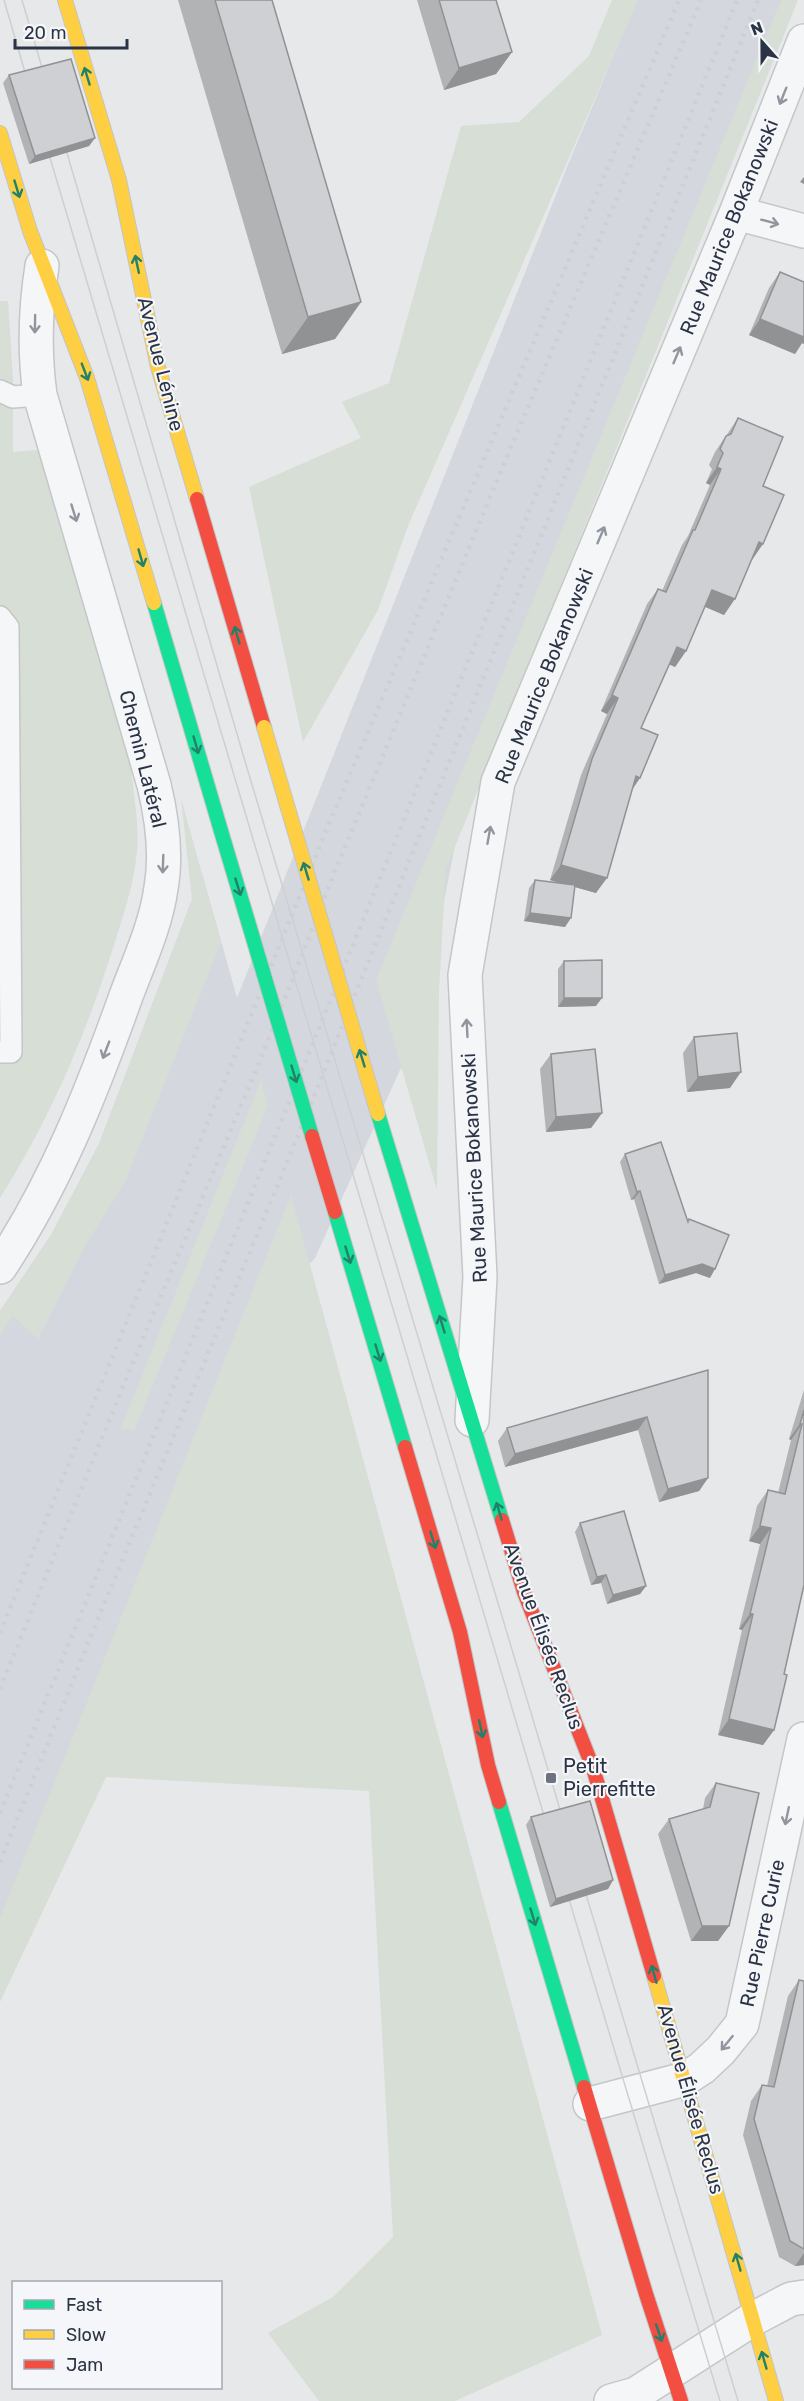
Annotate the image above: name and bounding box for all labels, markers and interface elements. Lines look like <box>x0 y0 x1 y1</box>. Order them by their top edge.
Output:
scale bar <box>15 12 128 50</box>
north arrow <box>732 12 792 72</box>
text: N <box>748 18 766 39</box>
text: 20 m <box>24 22 66 44</box>
one-way arrow <box>81 67 92 86</box>
one-way arrow <box>776 86 787 104</box>
street label: Rue Maurice Bokanowski <box>675 116 783 338</box>
one-way arrow <box>12 179 23 198</box>
one-way arrow <box>760 216 779 228</box>
one-way arrow <box>130 255 142 274</box>
street label: Avenue Lénine <box>133 294 189 434</box>
one-way arrow <box>29 313 41 333</box>
one-way arrow <box>672 347 683 365</box>
one-way arrow <box>80 362 91 380</box>
one-way arrow <box>69 504 80 523</box>
one-way arrow <box>596 527 607 545</box>
one-way arrow <box>136 548 147 567</box>
street label: Rue Maurice Bokanowski <box>490 565 598 787</box>
one-way arrow <box>231 626 242 645</box>
street label: Chemin Latéral <box>114 688 172 830</box>
one-way arrow <box>191 735 202 754</box>
one-way arrow <box>484 825 495 845</box>
one-way arrow <box>157 854 169 874</box>
one-way arrow <box>300 862 311 881</box>
one-way arrow <box>233 877 244 896</box>
one-way arrow <box>462 1018 473 1038</box>
one-way arrow <box>100 1040 111 1059</box>
one-way arrow <box>356 1049 367 1068</box>
street label: Rue Maurice Bokanowski <box>456 1052 492 1284</box>
one-way arrow <box>289 1064 300 1083</box>
one-way arrow <box>343 1245 354 1264</box>
one-way arrow <box>436 1315 447 1334</box>
one-way arrow <box>373 1343 384 1362</box>
one-way arrow <box>493 1502 504 1521</box>
one-way arrow <box>428 1530 439 1549</box>
street label: Avenue Élisée Reclus <box>499 1540 589 1732</box>
one-way arrow <box>476 1719 487 1738</box>
place label: Petit Pierrefitte <box>563 1754 656 1801</box>
marker: Petit Pierrefitte <box>544 1771 558 1785</box>
one-way arrow <box>781 1806 792 1826</box>
street label: Rue Pierre Curie <box>735 1857 789 2009</box>
one-way arrow <box>528 1907 539 1926</box>
one-way arrow <box>648 1965 659 1984</box>
street label: Avenue Élisée Reclus <box>652 2001 730 2197</box>
one-way arrow <box>720 2035 733 2051</box>
one-way arrow <box>732 2253 743 2272</box>
legend <box>12 2281 222 2389</box>
text: Fast <box>66 2294 102 2316</box>
one-way arrow <box>655 2323 666 2342</box>
text: Slow <box>66 2324 106 2346</box>
one-way arrow <box>758 2351 770 2370</box>
text: Jam <box>66 2354 103 2376</box>

